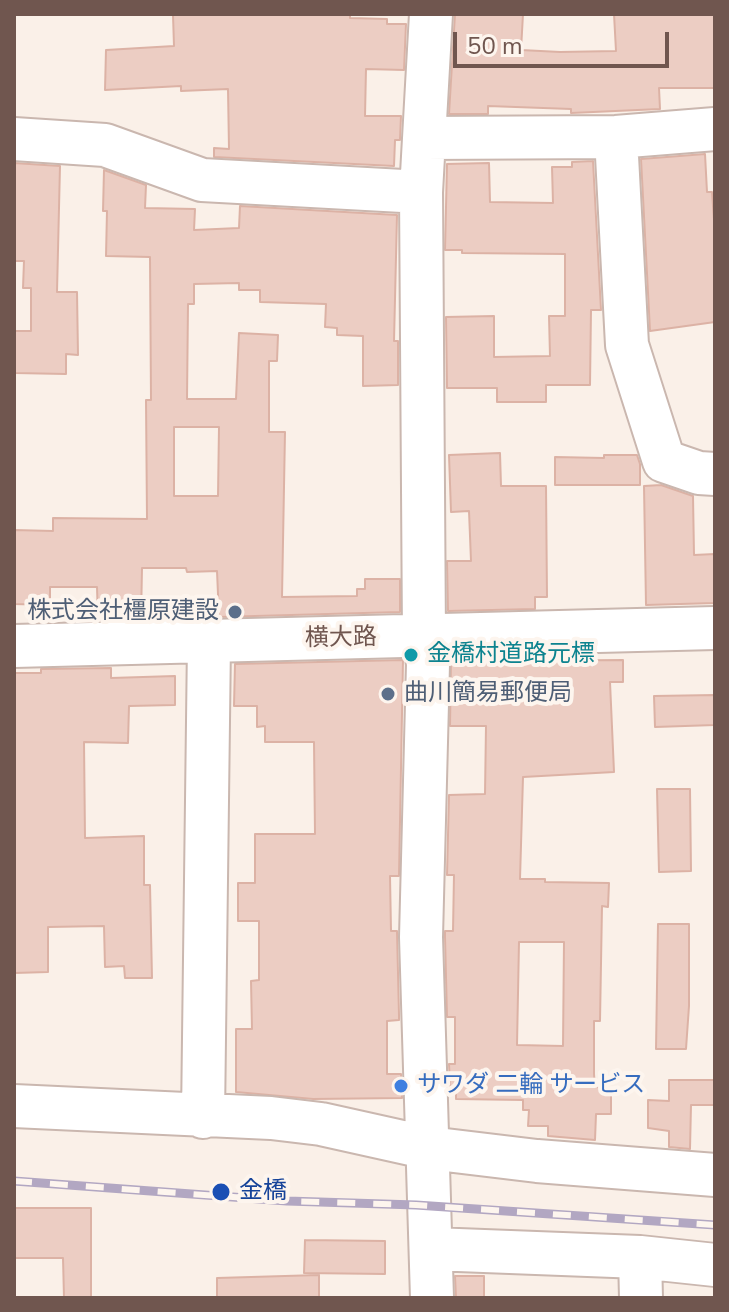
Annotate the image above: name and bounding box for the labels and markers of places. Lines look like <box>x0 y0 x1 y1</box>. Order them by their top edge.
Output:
place label: 株式会社橿原建設 <box>27 598 219 626</box>
marker: 株式会社橿原建設 <box>226 603 244 621</box>
place label: 金橋村道路元標 <box>427 641 595 669</box>
marker: 金橋村道路元標 <box>402 646 420 664</box>
place label: 曲川簡易郵便局 <box>404 680 572 708</box>
marker: 曲川簡易郵便局 <box>379 685 397 703</box>
place label: サワダ 二輪 サービス <box>417 1072 645 1100</box>
marker: サワダ 二輪 サービス <box>392 1077 410 1095</box>
place label: 金橋 <box>239 1178 287 1206</box>
marker: 金橋 <box>210 1181 232 1203</box>

